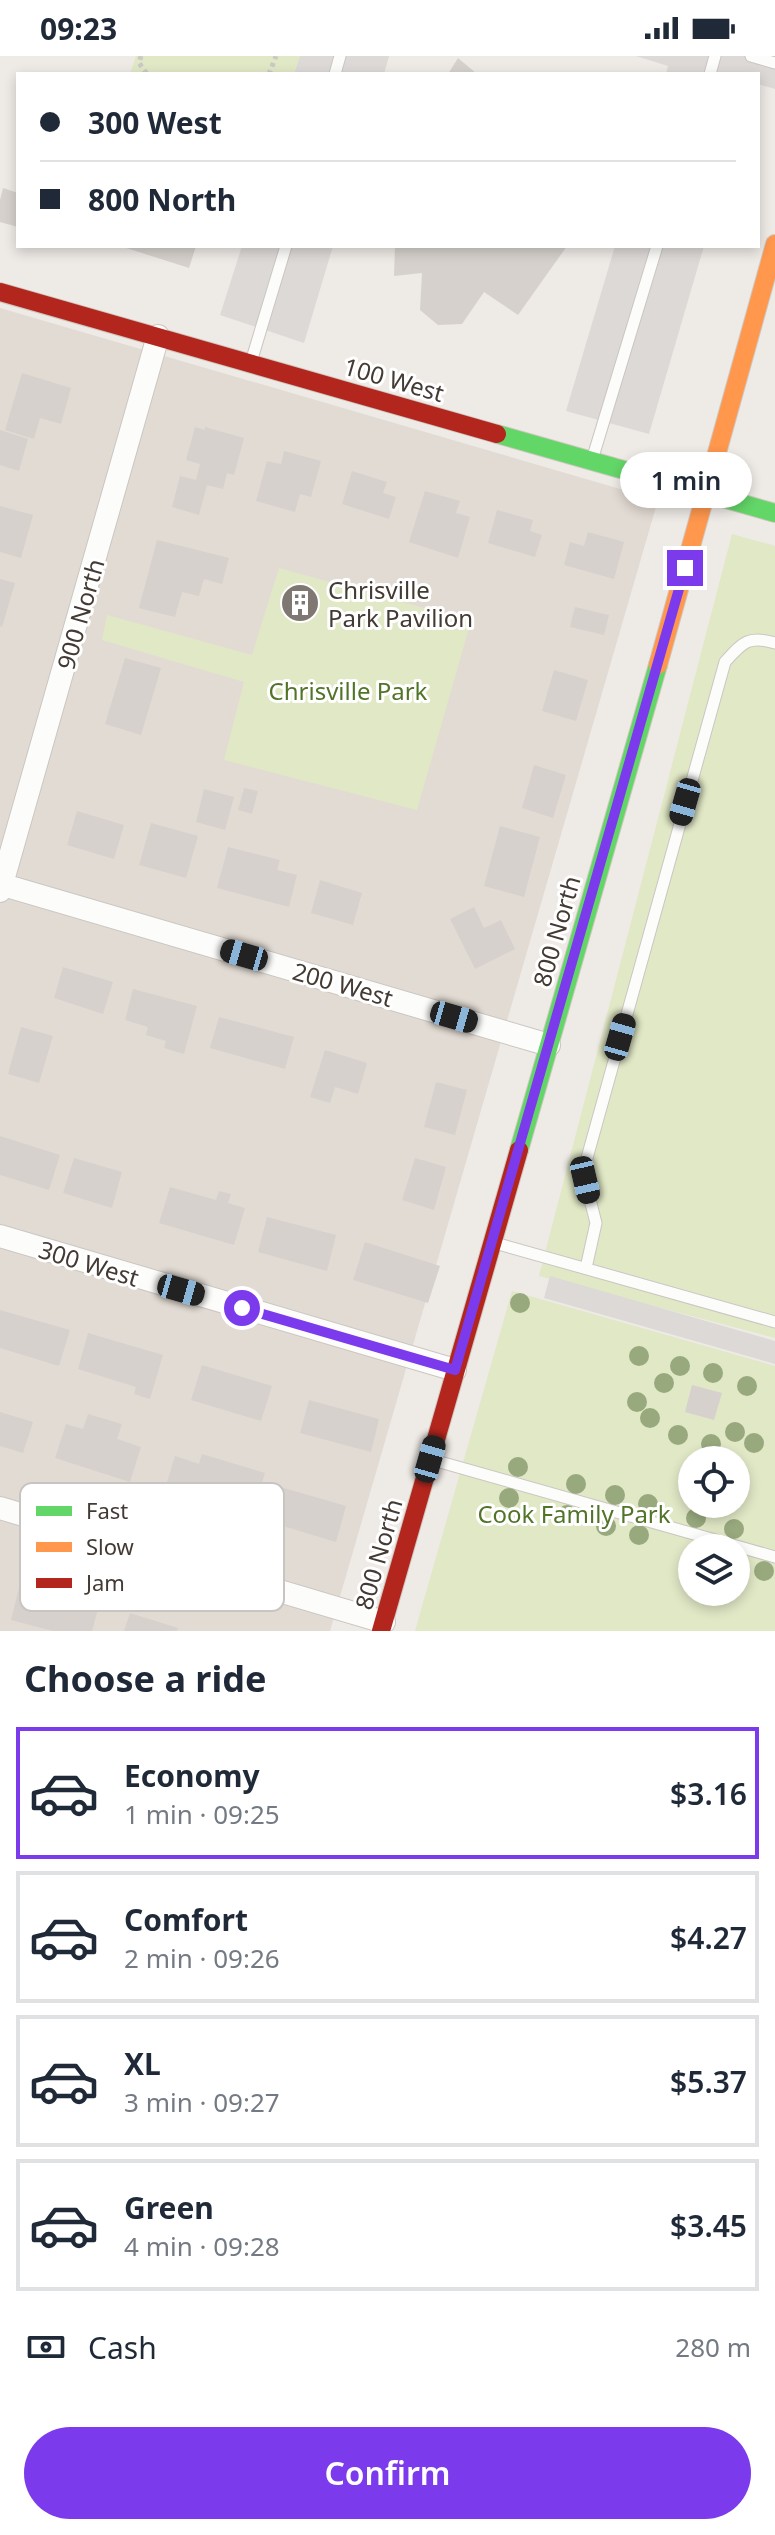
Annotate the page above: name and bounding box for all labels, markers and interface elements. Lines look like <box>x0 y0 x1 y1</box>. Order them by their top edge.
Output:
text: 09:23 <box>40 8 117 49</box>
text: 300 West <box>88 102 222 143</box>
text: 800 North <box>88 179 236 220</box>
street label: 100 West <box>340 349 448 409</box>
callout: 1 min <box>619 452 751 508</box>
text: 1 min <box>651 462 721 498</box>
route end <box>667 550 703 586</box>
street label: 900 North <box>48 555 112 673</box>
place label: Chrisville Park Pavilion <box>328 573 473 634</box>
building icon: Chrisville Park Pavilion <box>279 582 321 624</box>
park label: Chrisville Park <box>269 674 428 707</box>
car <box>667 776 703 828</box>
street label: 800 North <box>524 872 588 990</box>
car <box>218 937 270 973</box>
street label: 200 West <box>289 954 397 1014</box>
car <box>428 999 480 1035</box>
car <box>602 1011 638 1063</box>
car <box>568 1154 602 1206</box>
street label: 300 West <box>35 1232 143 1294</box>
car <box>155 1272 207 1308</box>
route start <box>224 1290 260 1326</box>
car <box>412 1433 448 1485</box>
map controls <box>678 1446 750 1606</box>
button: locate <box>678 1446 750 1518</box>
legend <box>20 1483 284 1611</box>
text: Fast <box>86 1495 128 1525</box>
street label: 800 North <box>346 1495 410 1613</box>
park label: Cook Family Park <box>477 1497 671 1530</box>
text: Slow <box>86 1531 135 1561</box>
button: layers <box>678 1534 750 1606</box>
text: Jam <box>84 1567 125 1597</box>
text: Choose a ride <box>24 1654 266 1703</box>
text: Economy <box>124 1755 260 1796</box>
icon: car <box>28 1757 100 1829</box>
text: $3.16 <box>670 1773 747 1814</box>
text: 1 min · 09:25 <box>124 1796 280 1832</box>
text: Comfort <box>124 1899 248 1940</box>
icon: car <box>28 1901 100 1973</box>
text: $4.27 <box>670 1917 747 1958</box>
text: 2 min · 09:26 <box>124 1940 280 1976</box>
text: XL <box>124 2043 161 2084</box>
icon: car <box>28 2045 100 2117</box>
text: $5.37 <box>670 2061 747 2102</box>
text: 3 min · 09:27 <box>124 2084 280 2120</box>
text: Green <box>124 2187 214 2228</box>
icon: car <box>28 2189 100 2261</box>
text: $3.45 <box>670 2205 747 2246</box>
text: 4 min · 09:28 <box>124 2228 280 2264</box>
icon: cash <box>24 2325 68 2369</box>
text: Cash <box>88 2327 157 2368</box>
text: 280 m <box>675 2329 751 2365</box>
button: Confirm <box>24 2427 751 2519</box>

